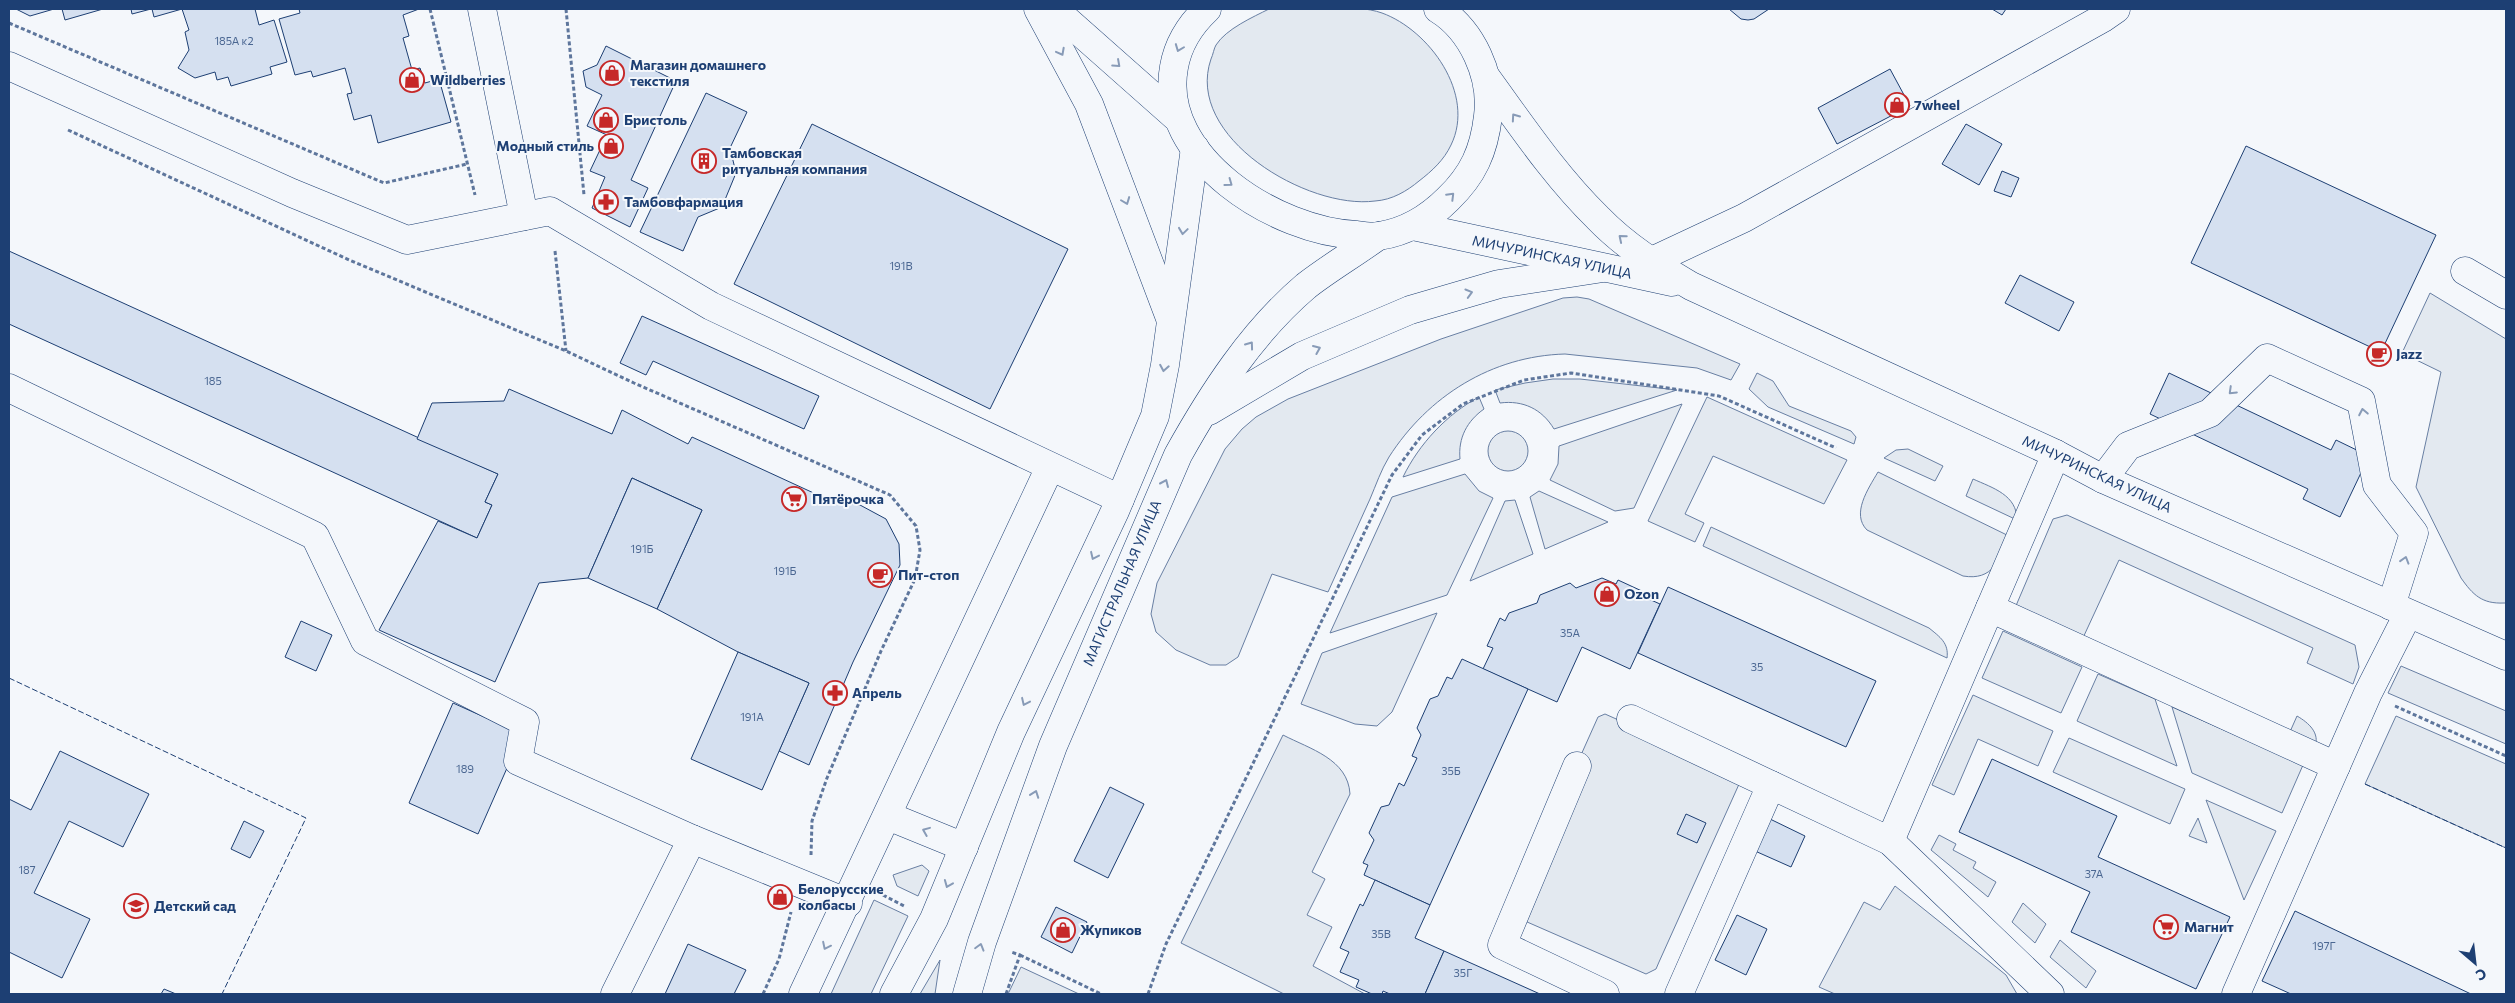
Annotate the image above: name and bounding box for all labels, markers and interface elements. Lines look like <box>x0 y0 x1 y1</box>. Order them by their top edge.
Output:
house number: 185А к2 <box>214 34 254 47</box>
one-way arrow <box>1175 43 1186 52</box>
one-way arrow <box>1055 47 1065 56</box>
place label: Магазин домашнего текстиля <box>630 56 766 89</box>
one-way arrow <box>1112 58 1121 67</box>
shop icon: Магазин домашнего текстиля <box>599 60 625 86</box>
shop icon: Wildberries <box>399 67 425 93</box>
place label: Wildberries <box>430 71 506 88</box>
shop icon: 7wheel <box>1884 92 1910 118</box>
place label: 7wheel <box>1914 96 1960 113</box>
shop icon: Бристоль <box>593 107 619 133</box>
place label: Бристоль <box>624 111 688 128</box>
one-way arrow <box>1512 113 1521 123</box>
shop icon: Модный стиль <box>598 133 624 159</box>
place label: Модный стиль <box>496 137 594 154</box>
place label: Тамбовская ритуальная компания <box>722 144 867 177</box>
building icon: Тамбовская ритуальная компания <box>691 148 717 174</box>
one-way arrow <box>1223 177 1233 186</box>
pharmacy icon: Тамбовфармация <box>593 189 619 215</box>
place label: Тамбовфармация <box>624 193 743 210</box>
one-way arrow <box>1445 193 1454 202</box>
one-way arrow <box>1120 196 1130 204</box>
one-way arrow <box>1178 228 1189 236</box>
street label: МИЧУРИНСКАЯ УЛИЦА <box>1471 231 1634 282</box>
one-way arrow <box>1618 235 1627 244</box>
house number: 191В <box>889 259 913 272</box>
one-way arrow <box>1464 288 1473 298</box>
one-way arrow <box>1244 341 1253 351</box>
cafe icon: Jazz <box>2366 341 2392 367</box>
one-way arrow <box>1312 345 1321 356</box>
place label: Jazz <box>2396 345 2422 362</box>
one-way arrow <box>1160 363 1170 372</box>
house number: 185 <box>204 374 222 387</box>
one-way arrow <box>2229 385 2238 394</box>
one-way arrow <box>2358 408 2369 417</box>
street label: МИЧУРИНСКАЯ УЛИЦА <box>2020 431 2175 516</box>
one-way arrow <box>1159 479 1170 488</box>
supermarket icon: Пятёрочка <box>781 486 807 512</box>
place label: Пятёрочка <box>812 490 884 507</box>
street label: МАГИСТРАЛЬНАЯ УЛИЦА <box>1079 497 1164 668</box>
house number: 191Б <box>631 542 654 555</box>
one-way arrow <box>1090 550 1100 559</box>
one-way arrow <box>2400 556 2410 564</box>
cafe icon: Пит-стоп <box>867 562 893 588</box>
house number: 191Б <box>774 564 797 577</box>
place label: Пит-стоп <box>898 566 959 583</box>
shop icon: Ozon <box>1594 581 1620 607</box>
place label: Ozon <box>1624 585 1659 602</box>
house number: 35А <box>1560 626 1580 639</box>
house number: 35 <box>1751 660 1763 673</box>
pharmacy icon: Апрель <box>822 680 848 706</box>
place label: Апрель <box>852 684 902 701</box>
one-way arrow <box>1020 697 1031 706</box>
house number: 191А <box>740 710 764 723</box>
house number: 189 <box>456 762 474 775</box>
house number: 35Б <box>1441 764 1461 777</box>
one-way arrow <box>1029 791 1039 799</box>
one-way arrow <box>922 827 931 838</box>
house number: 187 <box>18 863 36 876</box>
house number: 37А <box>2085 867 2104 880</box>
place label: Белорусские колбасы <box>798 880 884 913</box>
one-way arrow <box>944 880 954 888</box>
shop icon: Белорусские колбасы <box>767 884 793 910</box>
school or university icon: Детский сад <box>123 893 149 919</box>
place label: Детский сад <box>154 897 236 914</box>
supermarket icon: Магнит <box>2153 914 2179 940</box>
shop icon: Жупиков <box>1050 917 1076 943</box>
place label: Магнит <box>2184 918 2234 935</box>
place label: Жупиков <box>1080 921 1142 938</box>
house number: 35В <box>1371 927 1391 940</box>
north arrow <box>2450 938 2500 988</box>
house number: 197Г <box>2312 939 2336 952</box>
one-way arrow <box>822 941 832 950</box>
one-way arrow <box>975 944 985 952</box>
text: С <box>2473 965 2490 985</box>
house number: 35Г <box>1454 966 1472 979</box>

